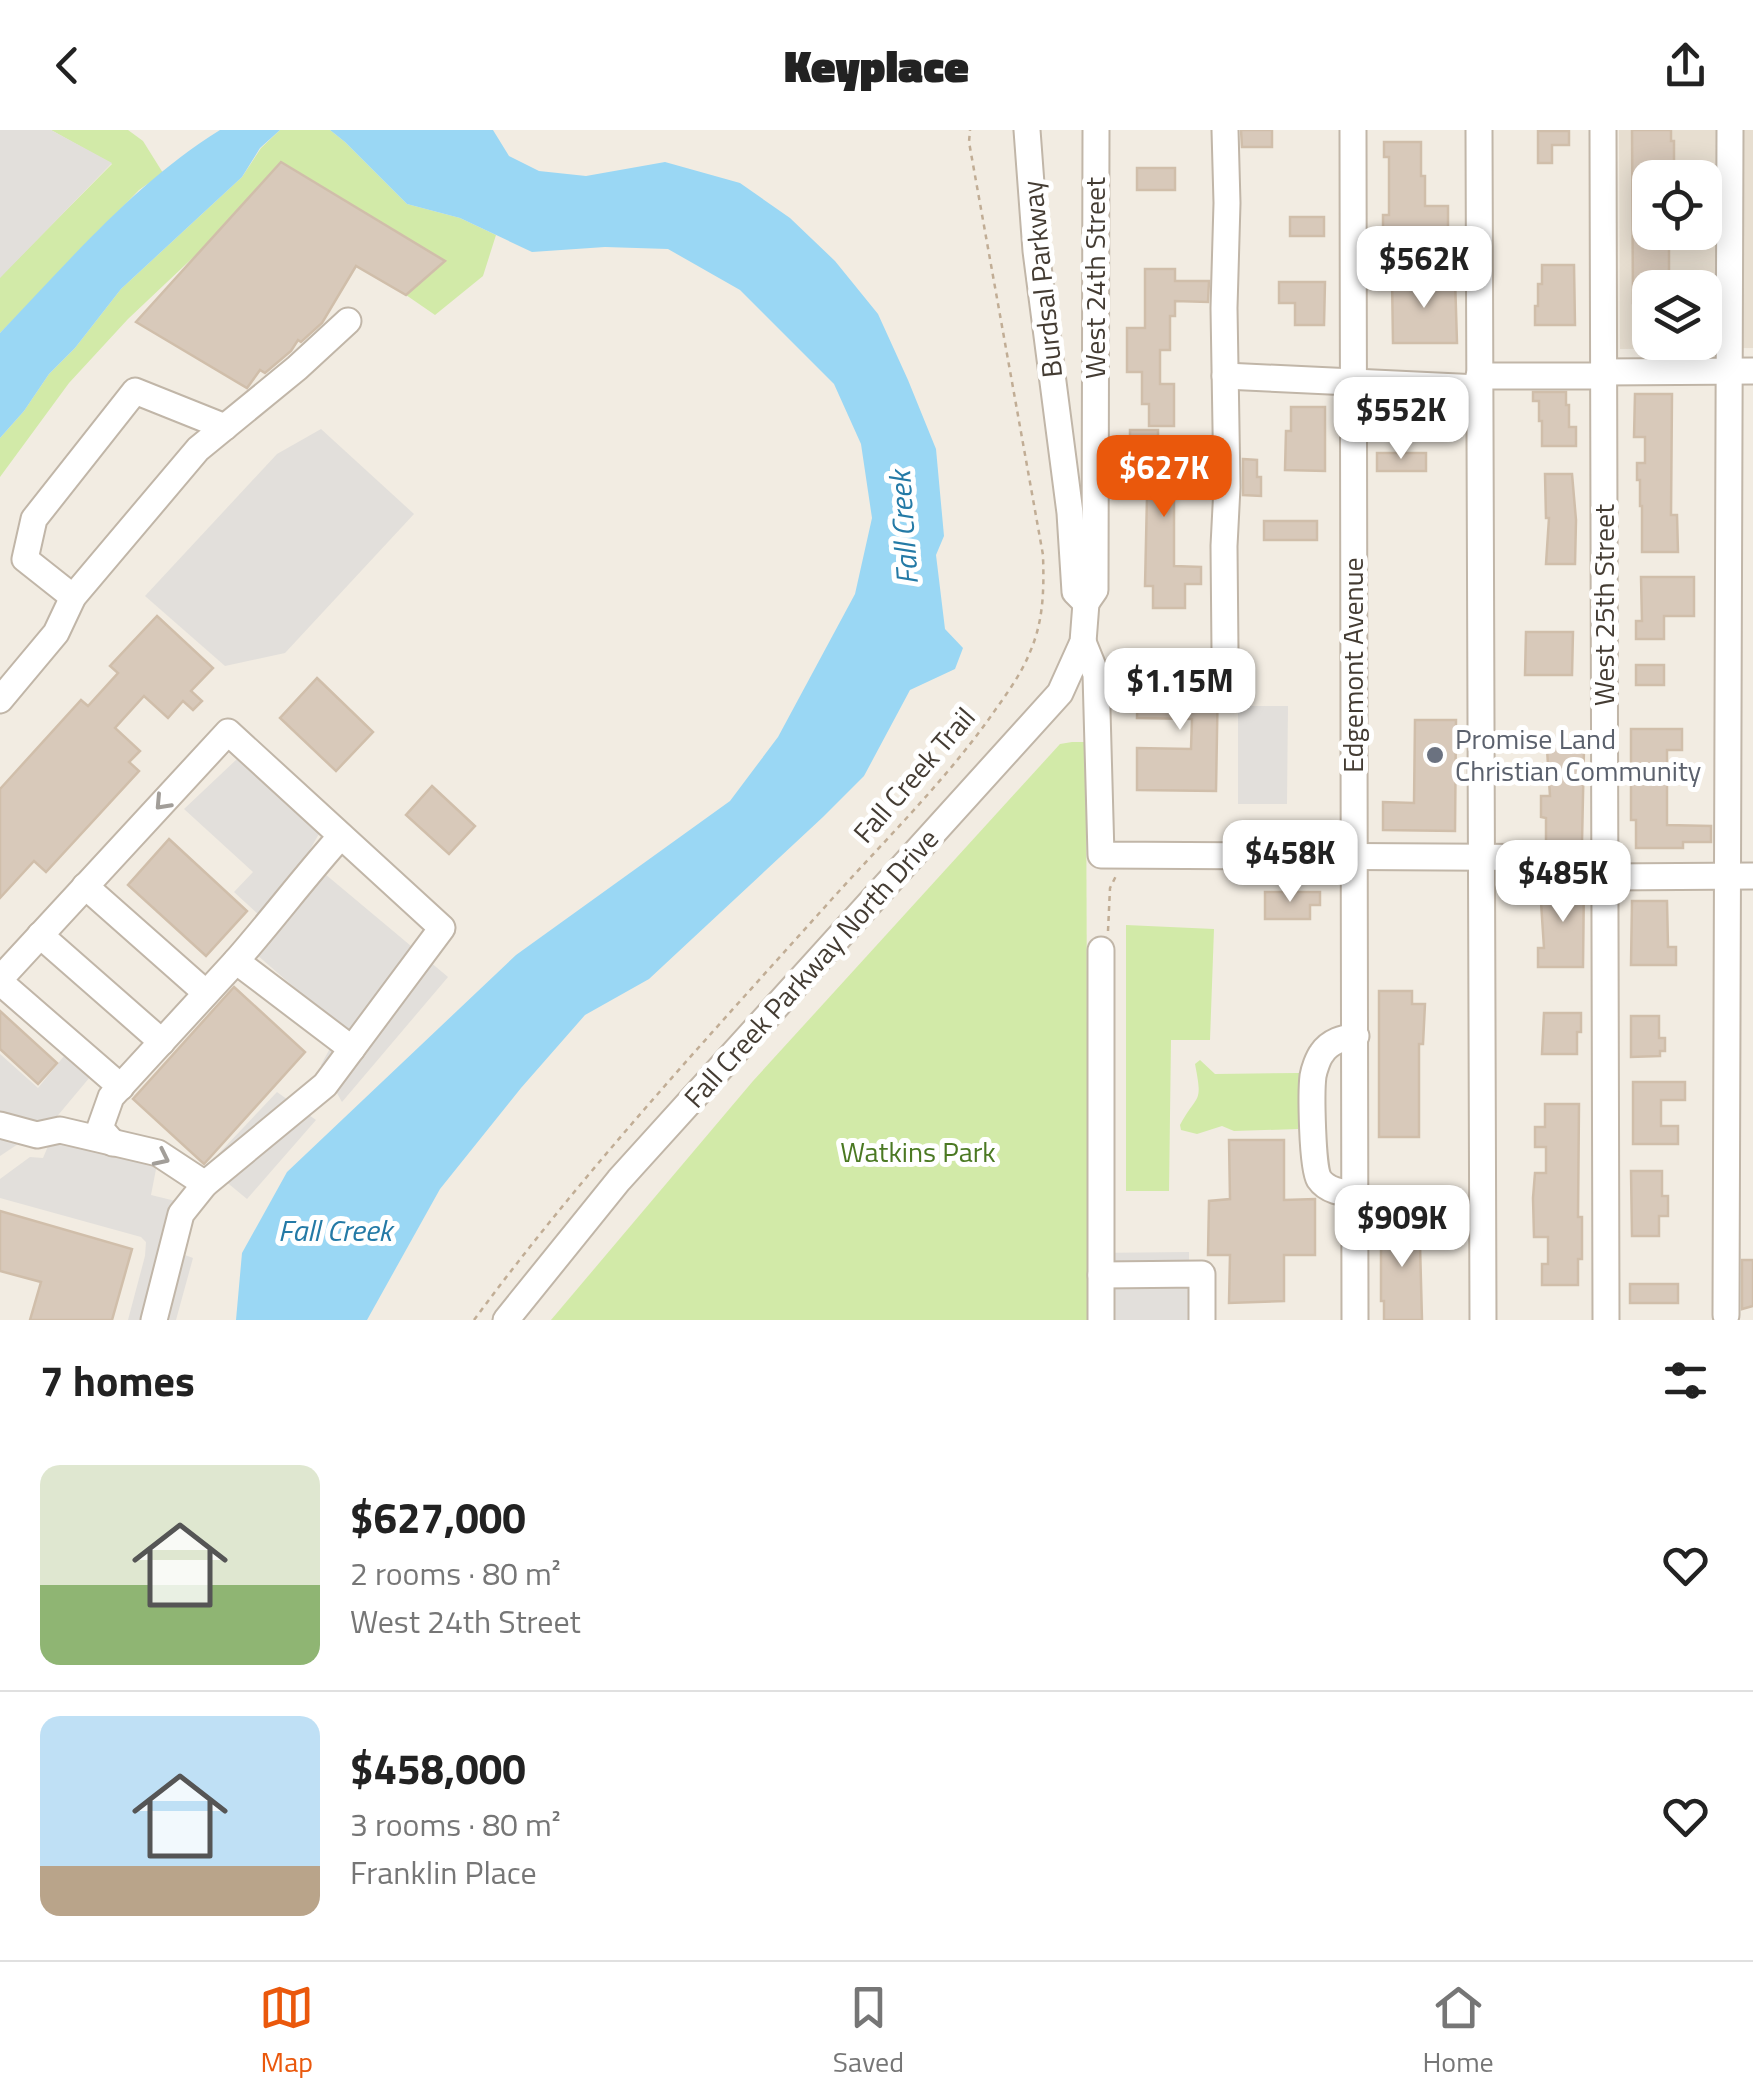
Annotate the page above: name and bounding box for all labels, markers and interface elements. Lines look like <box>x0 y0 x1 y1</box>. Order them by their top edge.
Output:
text: Keyplace <box>784 31 969 99</box>
icon: back <box>40 38 95 93</box>
icon: share <box>1658 38 1713 93</box>
map controls <box>1632 160 1722 360</box>
button: locate <box>1632 160 1722 250</box>
street label: West 24th Street <box>1073 177 1116 379</box>
street label: Burdsal Parkway <box>1010 178 1073 380</box>
pin: $562K <box>1354 226 1494 311</box>
text: $562K <box>1379 234 1469 282</box>
button: layers <box>1632 270 1722 360</box>
pin: $552K <box>1331 377 1471 462</box>
text: $552K <box>1356 385 1446 433</box>
pin: $627K <box>1094 435 1234 520</box>
text: $627K <box>1119 443 1209 491</box>
water label: Fall Creek <box>876 466 930 586</box>
street label: West 25th Street <box>1582 504 1625 706</box>
street label: Edgemont Avenue <box>1331 557 1374 773</box>
pin: $1.15M <box>1099 648 1261 733</box>
text: $1.15M <box>1126 656 1234 704</box>
street label: Fall Creek Trail <box>842 697 985 852</box>
place label: Promise Land Christian Community <box>1455 717 1701 792</box>
marker: Promise Land Christian Community <box>1424 744 1446 766</box>
one-way arrow <box>156 792 174 810</box>
street label: Fall Creek Parkway North Drive <box>673 818 948 1117</box>
pin: $458K <box>1220 820 1360 905</box>
text: $458K <box>1245 828 1335 876</box>
pin: $485K <box>1493 840 1633 925</box>
text: $485K <box>1518 848 1608 896</box>
park label: Watkins Park <box>840 1130 996 1173</box>
one-way arrow <box>151 1146 169 1165</box>
pin: $909K <box>1332 1185 1472 1270</box>
text: $909K <box>1357 1193 1447 1241</box>
water label: Fall Creek <box>278 1207 396 1253</box>
text: 7 homes <box>40 1348 195 1412</box>
icon: filters <box>1658 1353 1713 1408</box>
text: $627,000 <box>350 1485 526 1549</box>
icon: home <box>120 1505 240 1625</box>
icon: heart <box>1658 1538 1713 1593</box>
text: 2 rooms · 80 m² <box>350 1549 561 1597</box>
text: West 24th Street <box>350 1597 581 1645</box>
text: $458,000 <box>350 1736 526 1800</box>
icon: home <box>120 1756 240 1876</box>
icon: heart <box>1658 1789 1713 1844</box>
text: 3 rooms · 80 m² <box>350 1800 561 1848</box>
text: Franklin Place <box>350 1848 537 1896</box>
tab: Map <box>259 1980 314 2083</box>
tab: Saved <box>833 1980 904 2083</box>
tab: Home <box>1423 1980 1494 2083</box>

